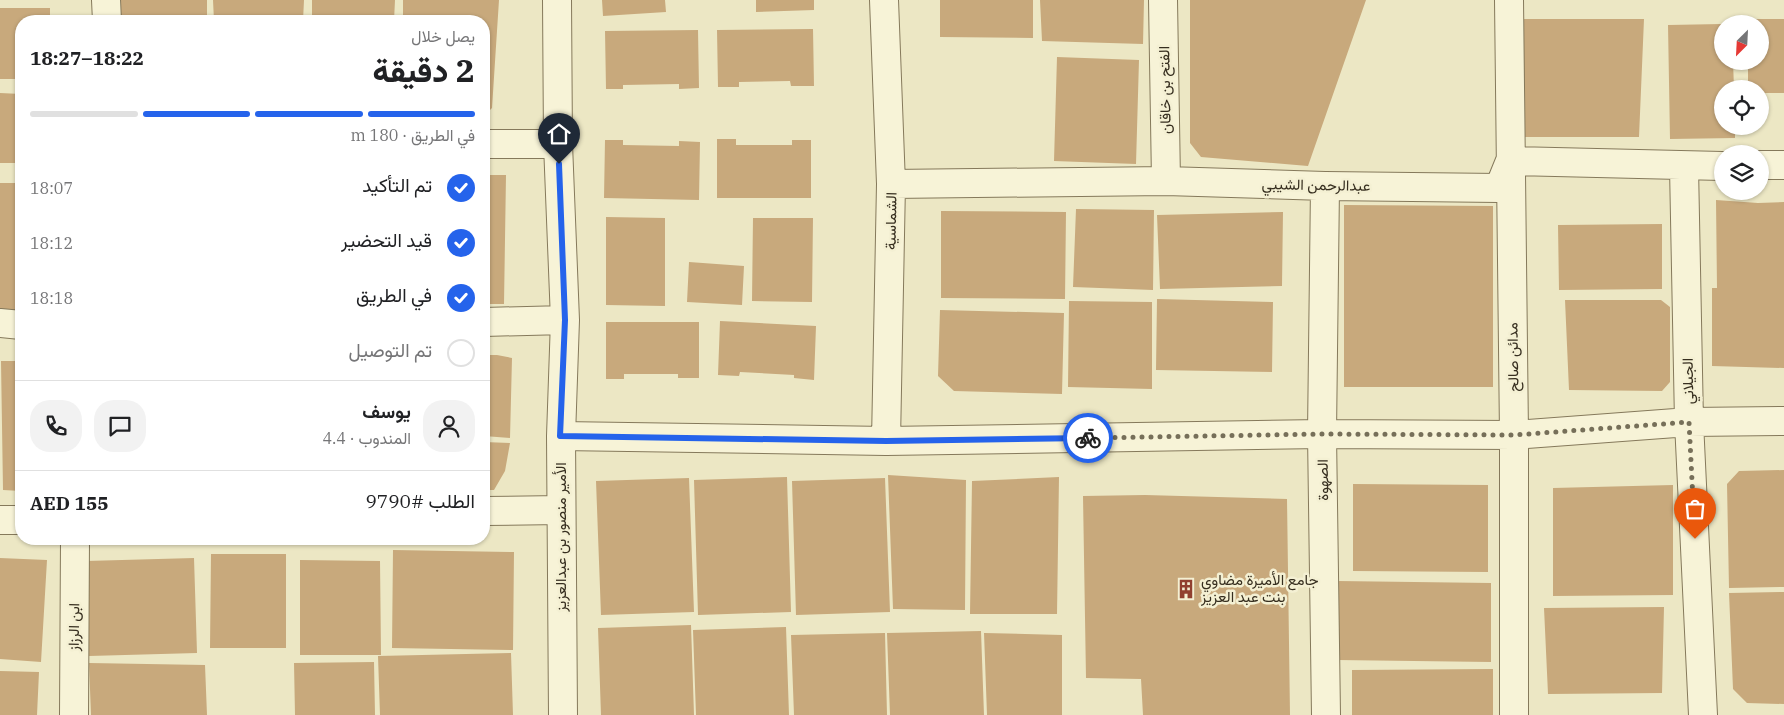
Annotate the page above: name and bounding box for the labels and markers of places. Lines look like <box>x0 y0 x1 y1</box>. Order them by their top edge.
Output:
pin <box>538 113 580 164</box>
pin <box>1674 488 1716 539</box>
place label: جامع الأميرة مضاوي بنت عبد العزيز <box>1200 570 1319 606</box>
building icon: جامع الأميرة مضاوي بنت عبد العزيز <box>1175 578 1197 600</box>

